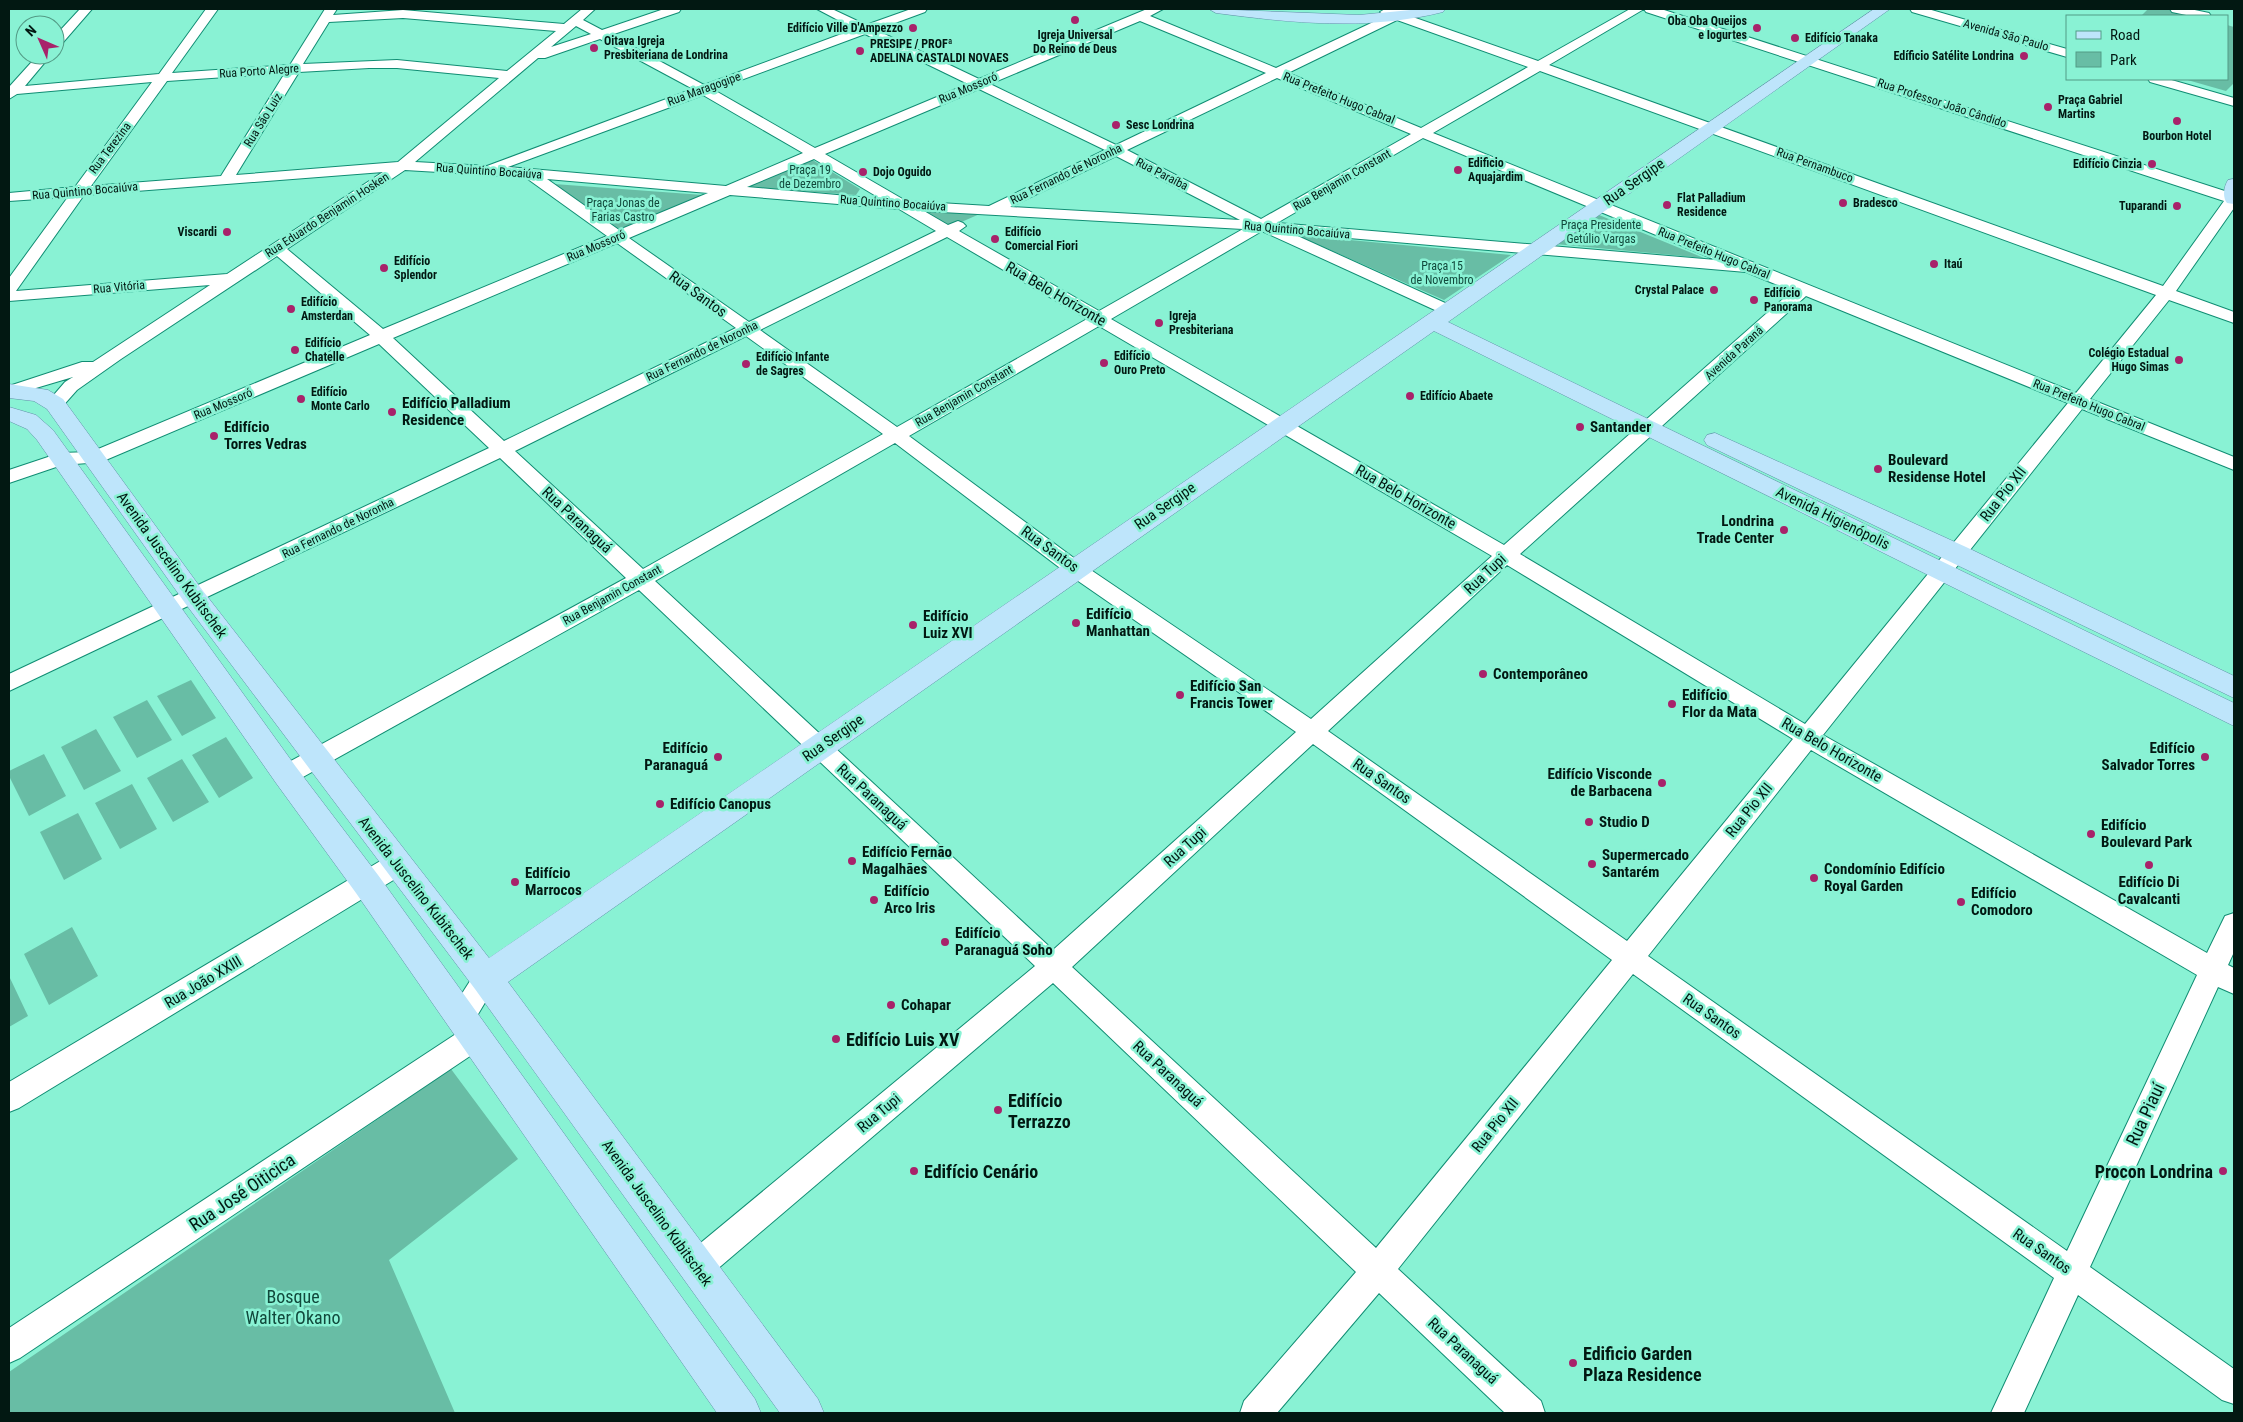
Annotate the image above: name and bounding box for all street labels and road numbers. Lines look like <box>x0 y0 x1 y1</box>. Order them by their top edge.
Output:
street label: Avenida São Paulo <box>1962 16 2050 54</box>
street label: Rua Porto Alegre <box>219 61 300 81</box>
street label: Rua Maragogipe <box>666 69 743 109</box>
street label: Rua Mossoró <box>937 69 999 107</box>
street label: Rua Prefeito Hugo Cabral <box>1281 69 1397 127</box>
street label: Rua Professor João Cândido <box>1876 75 2008 131</box>
street label: Rua São Luiz <box>241 91 285 149</box>
street label: Rua Terezina <box>86 119 134 176</box>
street label: Rua Fernando de Noronha <box>1008 141 1124 207</box>
street label: Rua Pernambuco <box>1775 145 1855 185</box>
street label: Rua Benjamin Constant <box>1291 146 1394 214</box>
street label: Rua Sergipe <box>1600 154 1668 210</box>
street label: Rua Paraíba <box>1134 155 1191 193</box>
street label: Rua Quintino Bocaiúva <box>435 160 543 182</box>
street label: Rua Eduardo Benjamin Hosken <box>262 170 392 260</box>
street label: Rua Quintino Bocaiúva <box>31 179 139 203</box>
street label: Rua Quintino Bocaiúva <box>839 192 947 214</box>
street label: Rua Quintino Bocaiúva <box>1243 218 1351 242</box>
street label: Rua Prefeito Hugo Cabral <box>1656 224 1772 282</box>
street label: Rua Mossoró <box>565 227 627 265</box>
street label: Rua Belo Horizonte <box>1003 258 1109 330</box>
street label: Rua Santos <box>666 267 730 321</box>
street label: Rua Vitória <box>93 278 146 296</box>
street label: Rua Fernando de Noronha <box>644 318 760 384</box>
street label: Avenida Paraná <box>1702 323 1766 383</box>
street label: Rua Benjamin Constant <box>913 362 1016 430</box>
street label: Rua Prefeito Hugo Cabral <box>2031 376 2147 434</box>
street label: Rua Mossoró <box>192 385 254 423</box>
street label: Rua Belo Horizonte <box>1353 461 1459 533</box>
street label: Rua Pio XII <box>1976 463 2030 525</box>
street label: Rua Sergipe <box>1131 478 1199 534</box>
street label: Rua Paranaguá <box>538 483 616 557</box>
street label: Avenida Higienópolis <box>1773 483 1893 553</box>
street label: Avenida Juscelino Kubitschek <box>113 488 231 642</box>
street label: Rua Fernando de Noronha <box>280 495 396 561</box>
street label: Rua Santos <box>1018 522 1082 576</box>
street label: Rua Tupi <box>1460 550 1510 598</box>
street label: Rua Benjamin Constant <box>560 562 664 628</box>
street label: Rua Sergipe <box>799 710 867 766</box>
street label: Rua Belo Horizonte <box>1779 714 1885 786</box>
street label: Rua Santos <box>1350 754 1415 808</box>
street label: Rua Paranaguá <box>833 760 911 834</box>
street label: Rua Pio XII <box>1722 779 1776 841</box>
street label: Avenida Juscelino Kubitschek <box>355 813 477 963</box>
street label: Rua Tupi <box>1160 823 1210 871</box>
street label: Rua João XXIII <box>161 952 245 1012</box>
street label: Rua Santos <box>1680 989 1745 1043</box>
street label: Rua Paranaguá <box>1129 1037 1207 1111</box>
street label: Rua Piauí <box>2121 1079 2169 1149</box>
street label: Rua Tupi <box>854 1090 904 1136</box>
street label: Rua Pio XII <box>1468 1094 1522 1156</box>
street label: Avenida Juscelino Kubitschek <box>598 1136 716 1290</box>
street label: Rua José Oiticica <box>185 1149 299 1235</box>
street label: Rua Santos <box>2010 1224 2075 1278</box>
street label: Rua Paranaguá <box>1424 1314 1502 1388</box>

